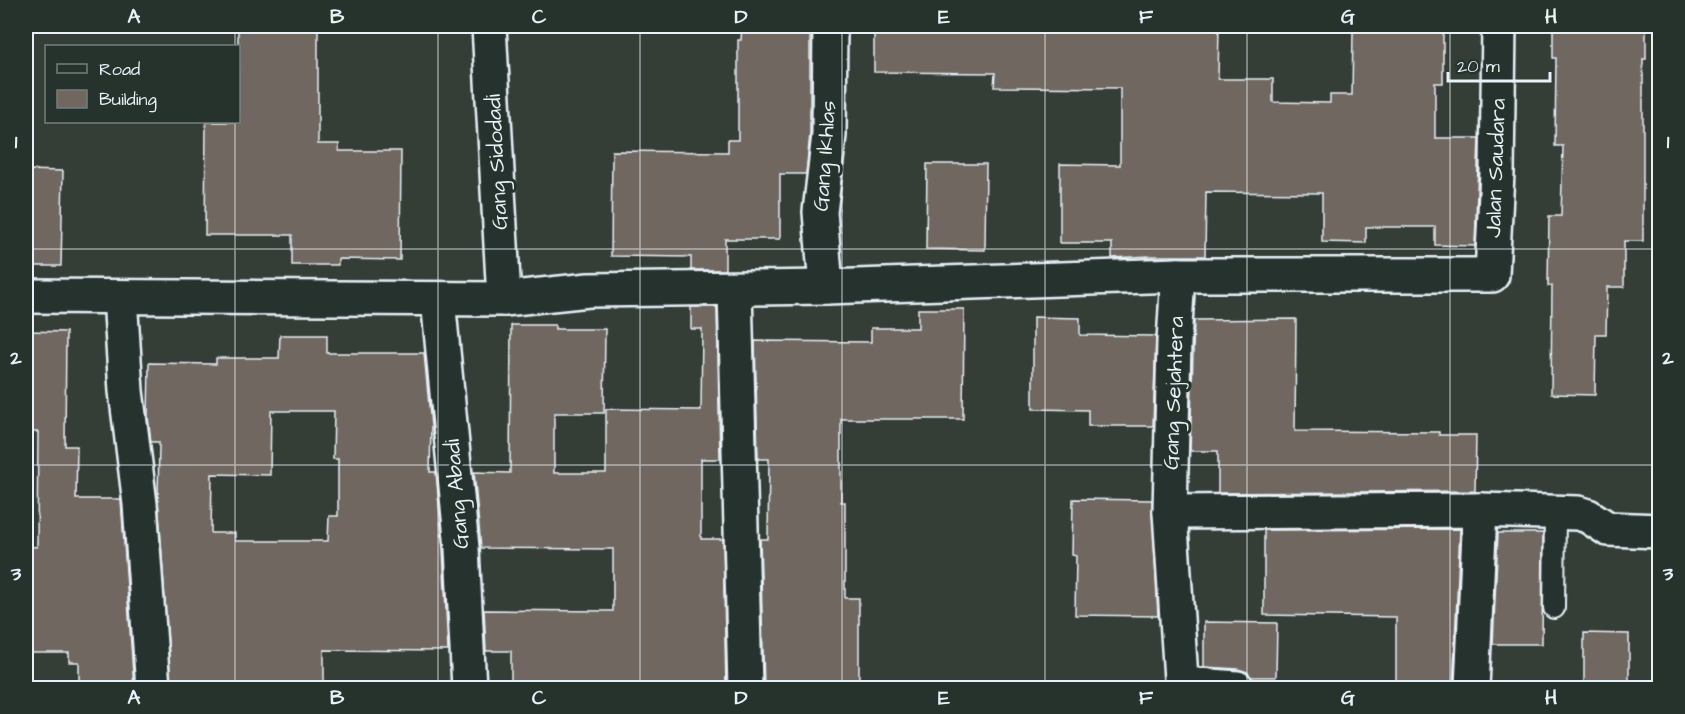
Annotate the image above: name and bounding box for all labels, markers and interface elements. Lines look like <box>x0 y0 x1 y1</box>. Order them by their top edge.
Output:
text: A <box>128 3 141 31</box>
text: B <box>330 3 345 31</box>
text: C <box>532 3 547 31</box>
text: D <box>735 3 748 31</box>
text: E <box>938 3 950 31</box>
text: F <box>1139 3 1154 31</box>
text: G <box>1341 3 1355 31</box>
text: H <box>1545 3 1557 31</box>
legend <box>45 45 240 123</box>
scale bar <box>1448 45 1550 83</box>
text: 20 m <box>1457 54 1500 79</box>
text: Road <box>99 57 140 82</box>
text: Building <box>99 87 157 113</box>
street label: Gang Sidodadi <box>478 93 517 231</box>
street label: Jalan Saudara <box>1478 98 1514 238</box>
street label: Gang Ikhlas <box>806 100 845 213</box>
text: 1 <box>15 128 18 156</box>
text: 1 <box>1667 128 1670 156</box>
street label: Gang Sejahtera <box>1156 316 1193 470</box>
text: 2 <box>9 344 22 372</box>
text: 2 <box>1661 344 1674 372</box>
street label: Gang Abadi <box>437 438 478 550</box>
text: 3 <box>10 560 22 588</box>
text: 3 <box>1662 560 1674 588</box>
text: A <box>128 684 141 712</box>
text: B <box>330 684 345 712</box>
text: C <box>532 684 547 712</box>
text: D <box>735 684 748 712</box>
text: E <box>938 684 950 712</box>
text: F <box>1139 684 1154 712</box>
text: G <box>1341 684 1355 712</box>
text: H <box>1545 684 1557 712</box>

